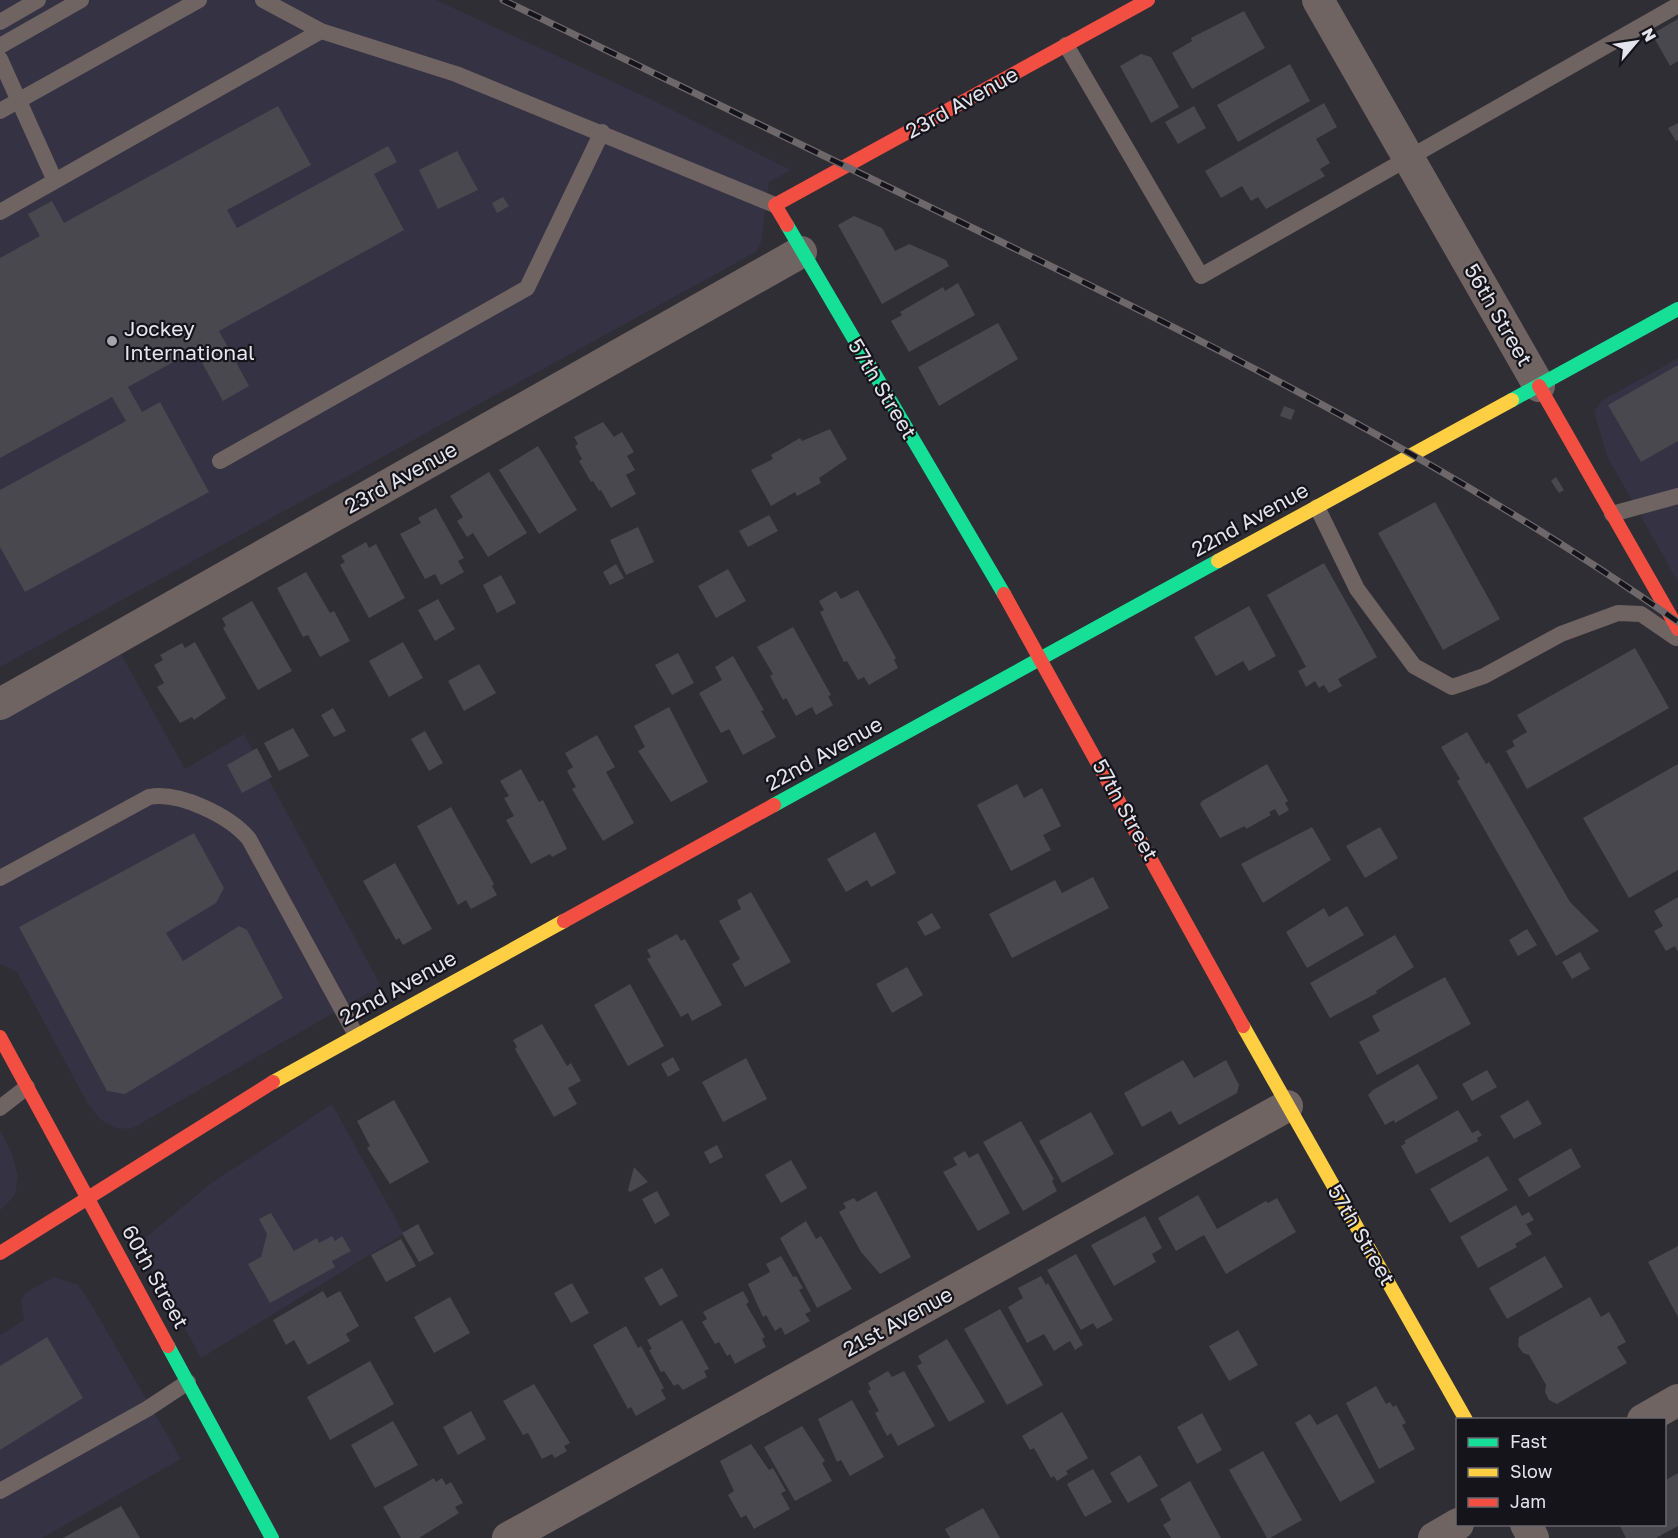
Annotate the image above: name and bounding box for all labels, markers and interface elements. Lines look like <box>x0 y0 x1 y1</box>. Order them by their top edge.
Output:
north arrow <box>1606 12 1666 72</box>
text: N <box>1637 25 1661 45</box>
street label: 23rd Avenue <box>901 61 1022 144</box>
street label: 56th Street <box>1459 259 1539 370</box>
place label: Jockey International <box>124 315 255 365</box>
marker: Jockey International <box>105 334 119 348</box>
street label: 57th Street <box>843 334 923 443</box>
street label: 23rd Avenue <box>340 436 461 519</box>
street label: 22nd Avenue <box>1187 476 1312 562</box>
street label: 22nd Avenue <box>761 710 886 796</box>
street label: 57th Street <box>1087 754 1164 865</box>
street label: 22nd Avenue <box>335 944 460 1030</box>
street label: 57th Street <box>1323 1179 1401 1290</box>
street label: 60th Street <box>117 1220 195 1333</box>
street label: 21st Avenue <box>838 1280 957 1362</box>
legend <box>1456 1418 1666 1526</box>
text: Fast <box>1510 1430 1547 1452</box>
text: Slow <box>1510 1460 1553 1482</box>
text: Jam <box>1510 1490 1546 1512</box>

